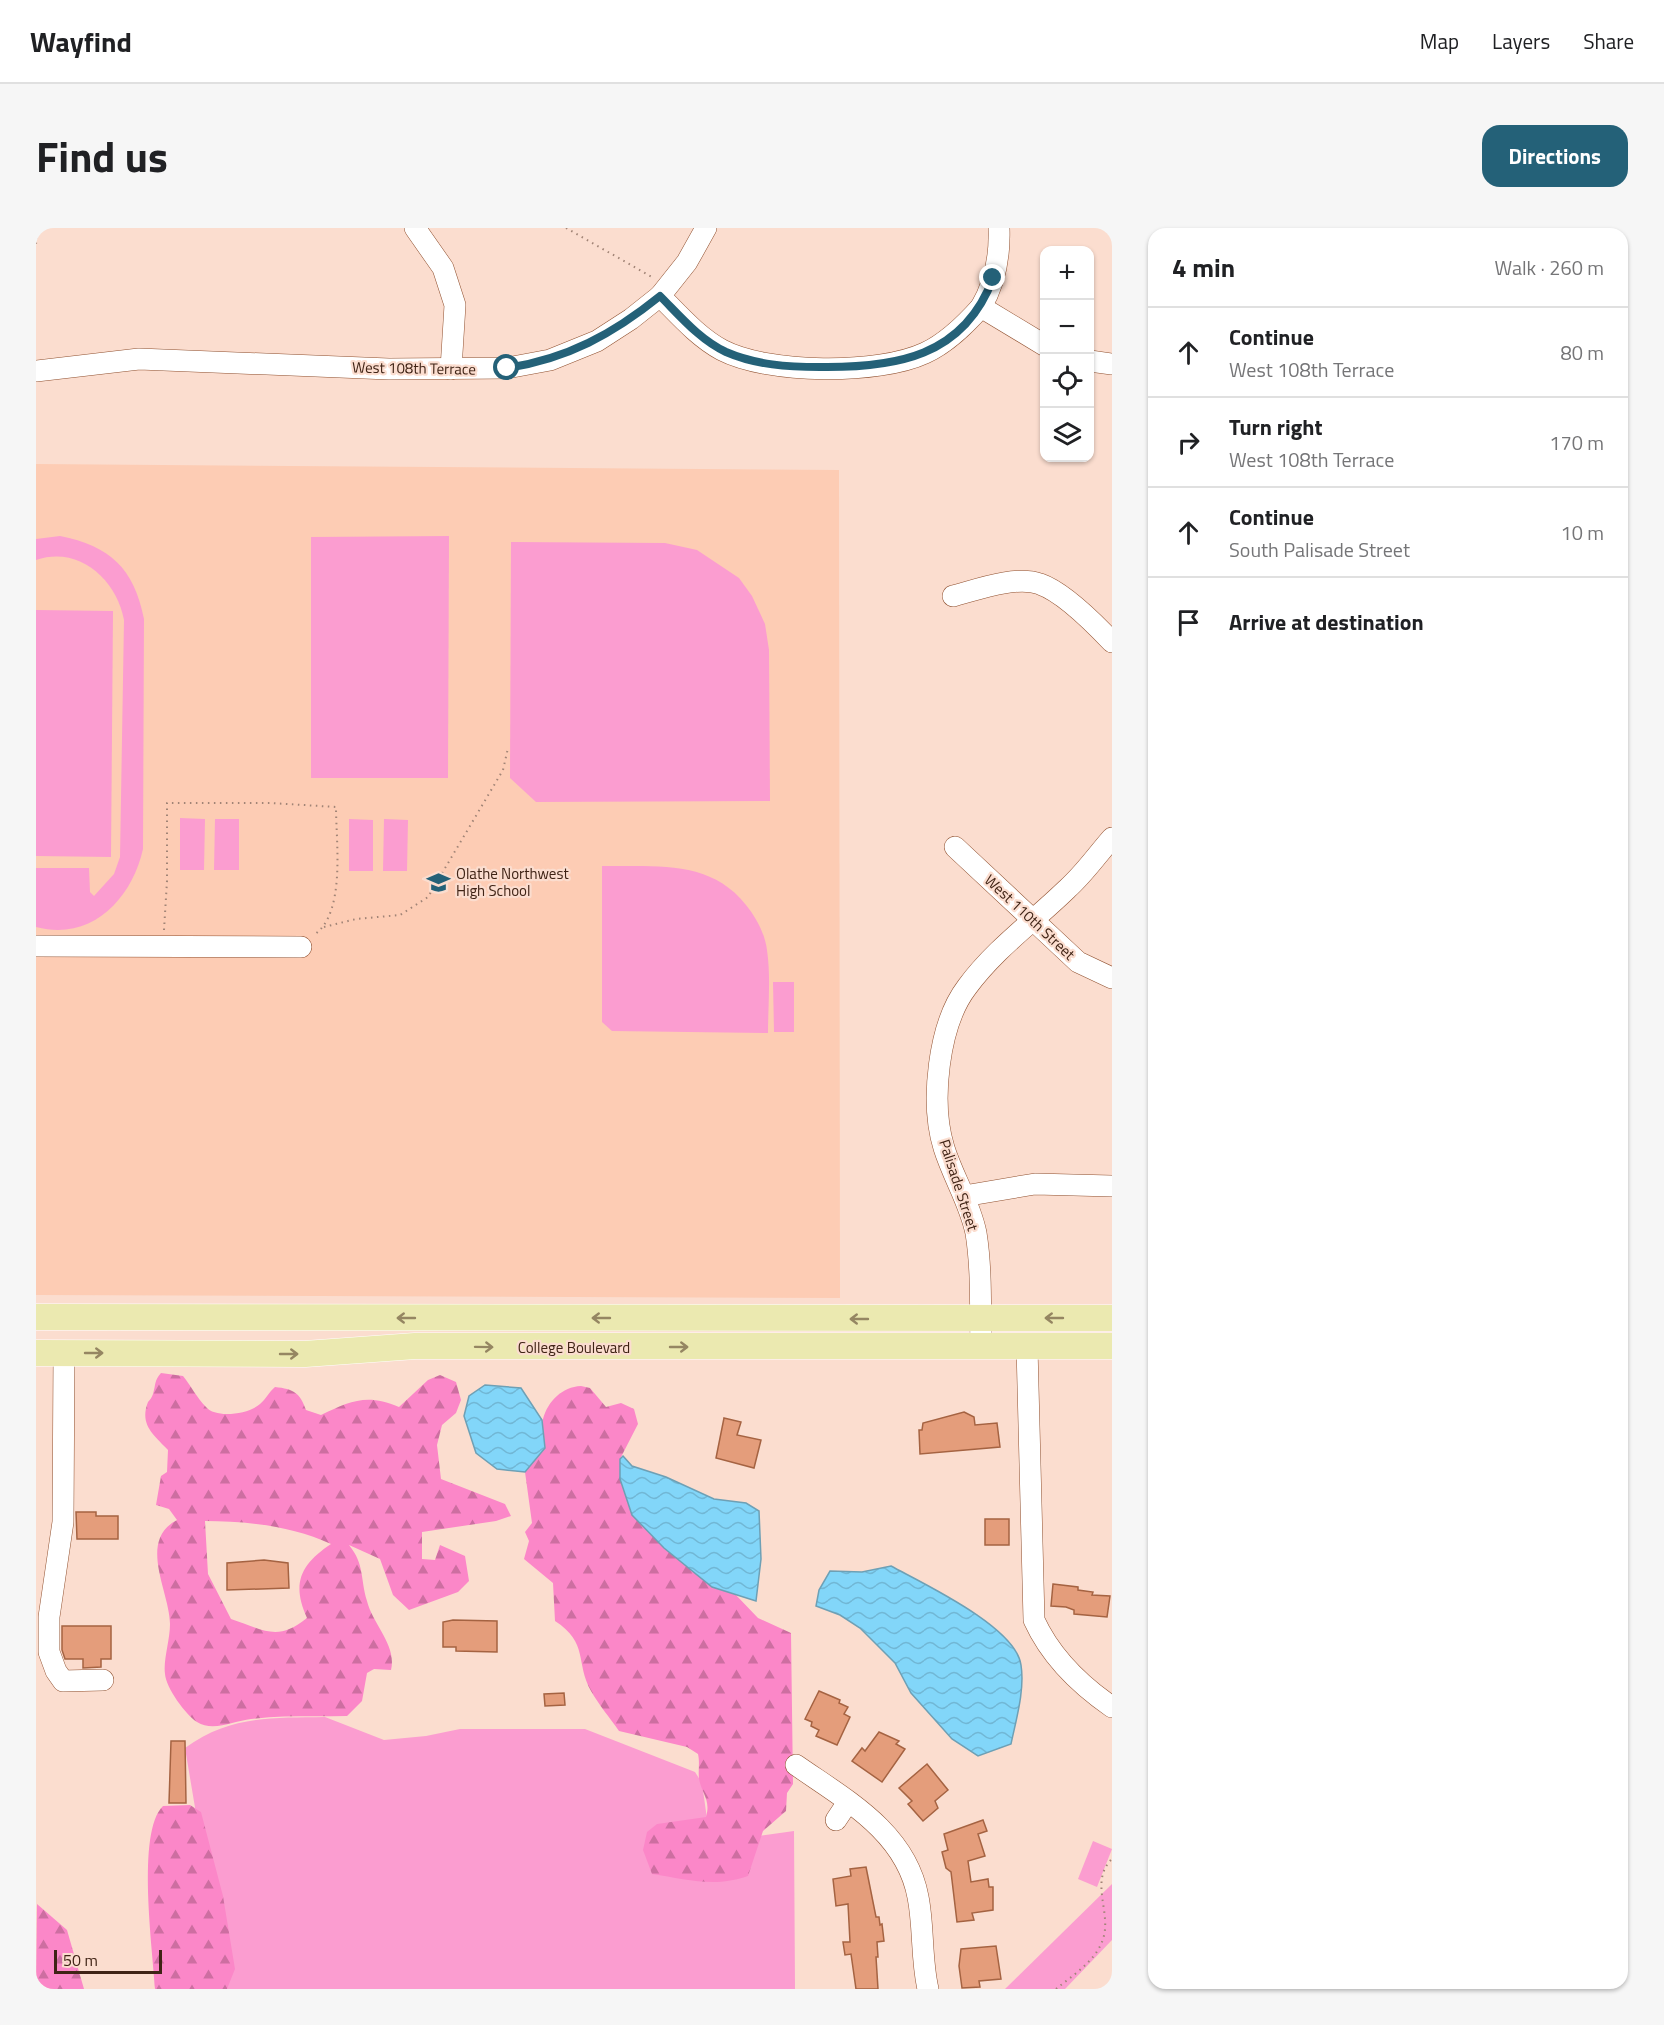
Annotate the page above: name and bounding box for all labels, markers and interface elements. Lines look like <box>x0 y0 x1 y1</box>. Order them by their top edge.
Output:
text: Wayfind <box>30 20 132 63</box>
text: Map <box>1420 25 1459 57</box>
text: Layers <box>1492 25 1550 57</box>
text: Share <box>1583 25 1634 57</box>
text: Find us <box>36 124 168 188</box>
button: Directions <box>1482 125 1628 187</box>
map controls <box>1040 246 1094 462</box>
button: + <box>1040 246 1094 300</box>
text: 4 min <box>1172 248 1235 287</box>
text: Walk · 260 m <box>1495 252 1604 283</box>
route end <box>979 264 1005 290</box>
button: − <box>1040 300 1094 354</box>
text: Continue <box>1229 320 1314 354</box>
icon: ahead <box>1172 336 1205 369</box>
text: 80 m <box>1560 337 1604 368</box>
route start <box>493 354 519 380</box>
button: locate <box>1040 354 1094 408</box>
text: West 108th Terrace <box>1229 354 1394 385</box>
street label: West 108th Terrace <box>352 355 476 381</box>
button: layers <box>1040 408 1094 462</box>
text: Turn right <box>1229 410 1323 444</box>
icon: right <box>1172 426 1205 459</box>
text: 170 m <box>1549 427 1604 458</box>
text: West 108th Terrace <box>1229 444 1394 475</box>
text: Continue <box>1229 500 1314 534</box>
icon: ahead <box>1172 516 1205 549</box>
text: 10 m <box>1560 517 1604 548</box>
text: South Palisade Street <box>1229 534 1410 565</box>
text: Arrive at destination <box>1229 605 1424 639</box>
icon: arrive <box>1172 606 1205 639</box>
place label: Olathe Northwest High School <box>456 862 569 902</box>
school or university icon: Olathe Northwest High School <box>425 869 451 895</box>
street label: West 110th Street <box>980 869 1081 966</box>
street label: Palisade Street <box>933 1136 985 1234</box>
one-way arrow <box>396 1312 416 1323</box>
one-way arrow <box>591 1312 611 1324</box>
one-way arrow <box>1044 1312 1064 1324</box>
one-way arrow <box>849 1313 869 1325</box>
street label: College Boulevard <box>518 1336 630 1359</box>
one-way arrow <box>474 1341 494 1352</box>
one-way arrow <box>669 1341 689 1353</box>
one-way arrow <box>84 1347 104 1359</box>
one-way arrow <box>279 1348 299 1360</box>
scale bar <box>54 1947 162 1974</box>
text: 50 m <box>63 1948 98 1972</box>

